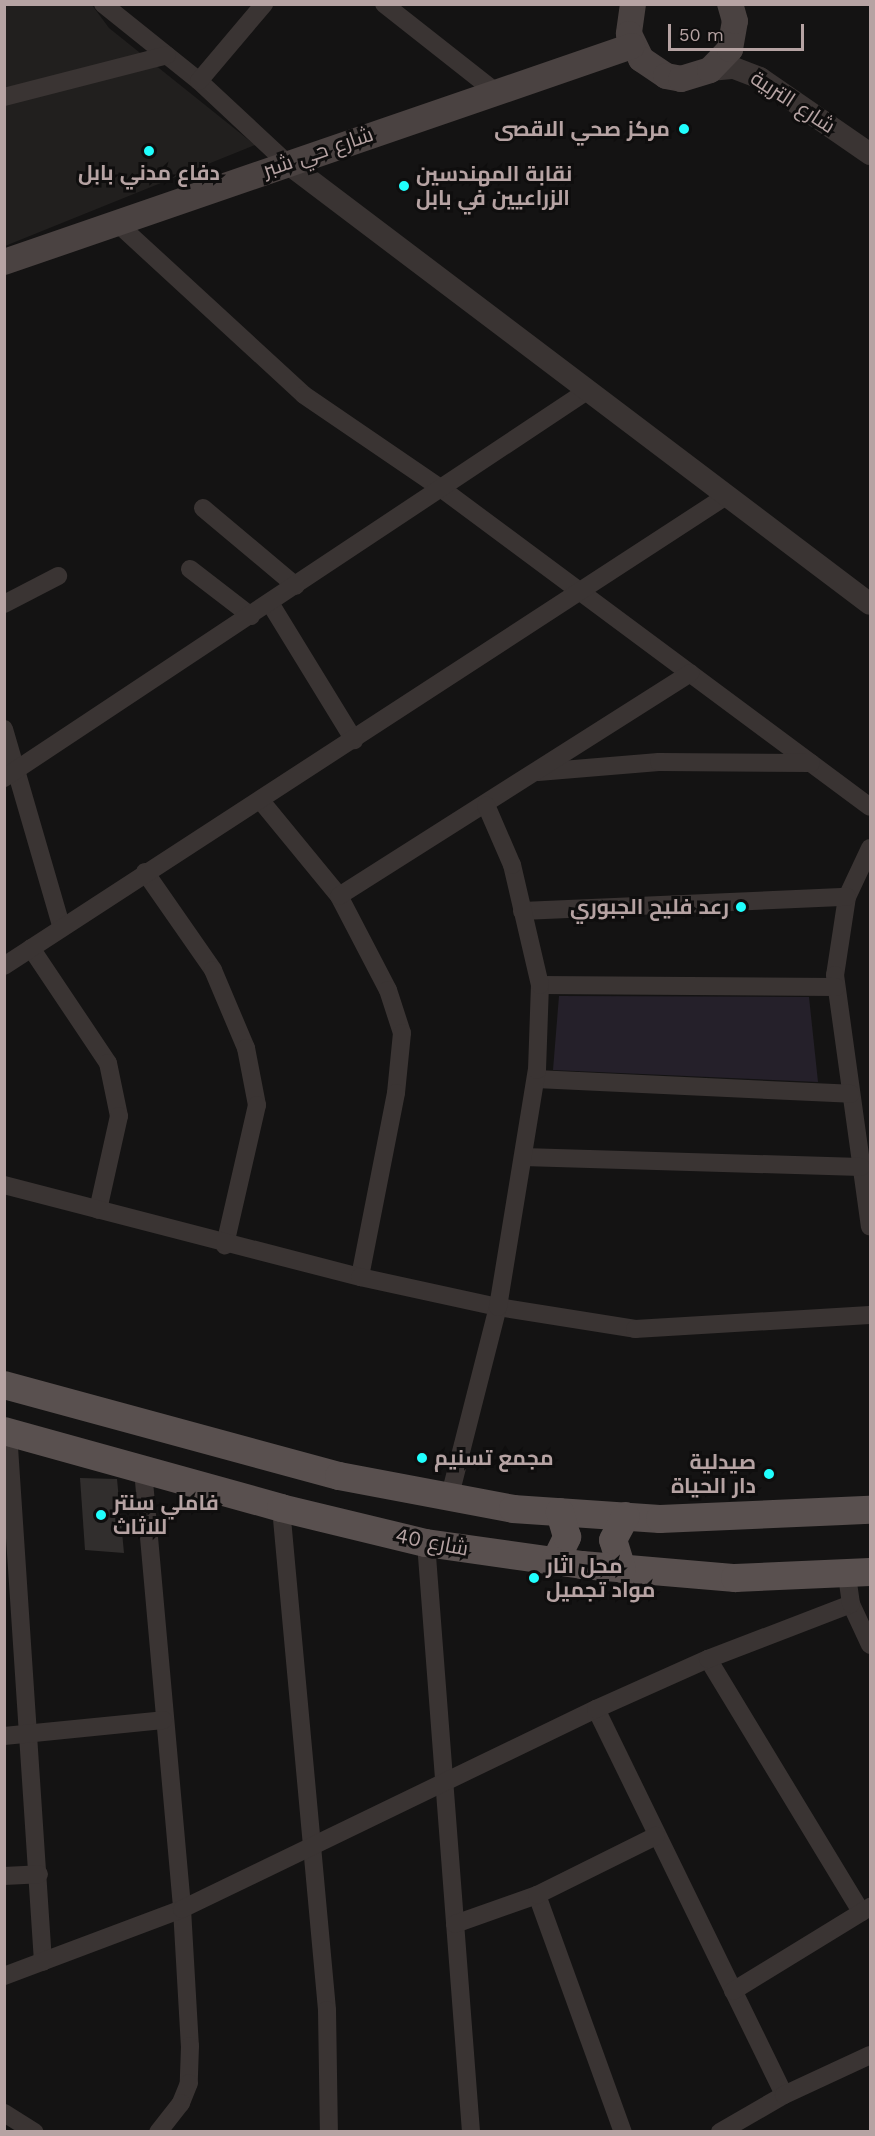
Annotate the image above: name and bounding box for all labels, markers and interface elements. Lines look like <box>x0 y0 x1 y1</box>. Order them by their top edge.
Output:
scale bar <box>671 12 808 50</box>
text: 50 m <box>679 24 724 45</box>
street label: شارع التربية <box>746 65 840 139</box>
place label: مركز صحي الاقصى <box>494 116 670 142</box>
marker: مركز صحي الاقصى <box>675 120 693 138</box>
street label: شارع حي شبر <box>260 121 376 183</box>
marker: دفاع مدني بابل <box>142 144 156 158</box>
place label: دفاع مدني بابل <box>78 160 220 186</box>
place label: نقابة المهندسين الزراعيين في بابل <box>416 161 572 211</box>
marker: نقابة المهندسين الزراعيين في بابل <box>397 179 411 193</box>
place label: رعد فليح الجبوري <box>570 894 729 920</box>
marker: رعد فليح الجبوري <box>734 900 748 914</box>
place label: مجمع تسنيم <box>434 1445 554 1471</box>
place label: صيدلية دار الحياة <box>671 1449 756 1499</box>
marker: مجمع تسنيم <box>415 1451 429 1465</box>
marker: صيدلية دار الحياة <box>760 1465 778 1483</box>
place label: فاملي سنتر للاثاث <box>113 1490 219 1540</box>
marker: فاملي سنتر للاثاث <box>94 1508 108 1522</box>
street label: شارع 40 <box>393 1523 471 1561</box>
place label: محل اثار مواد تجميل <box>546 1553 655 1603</box>
marker: محل اثار مواد تجميل <box>527 1571 541 1585</box>

